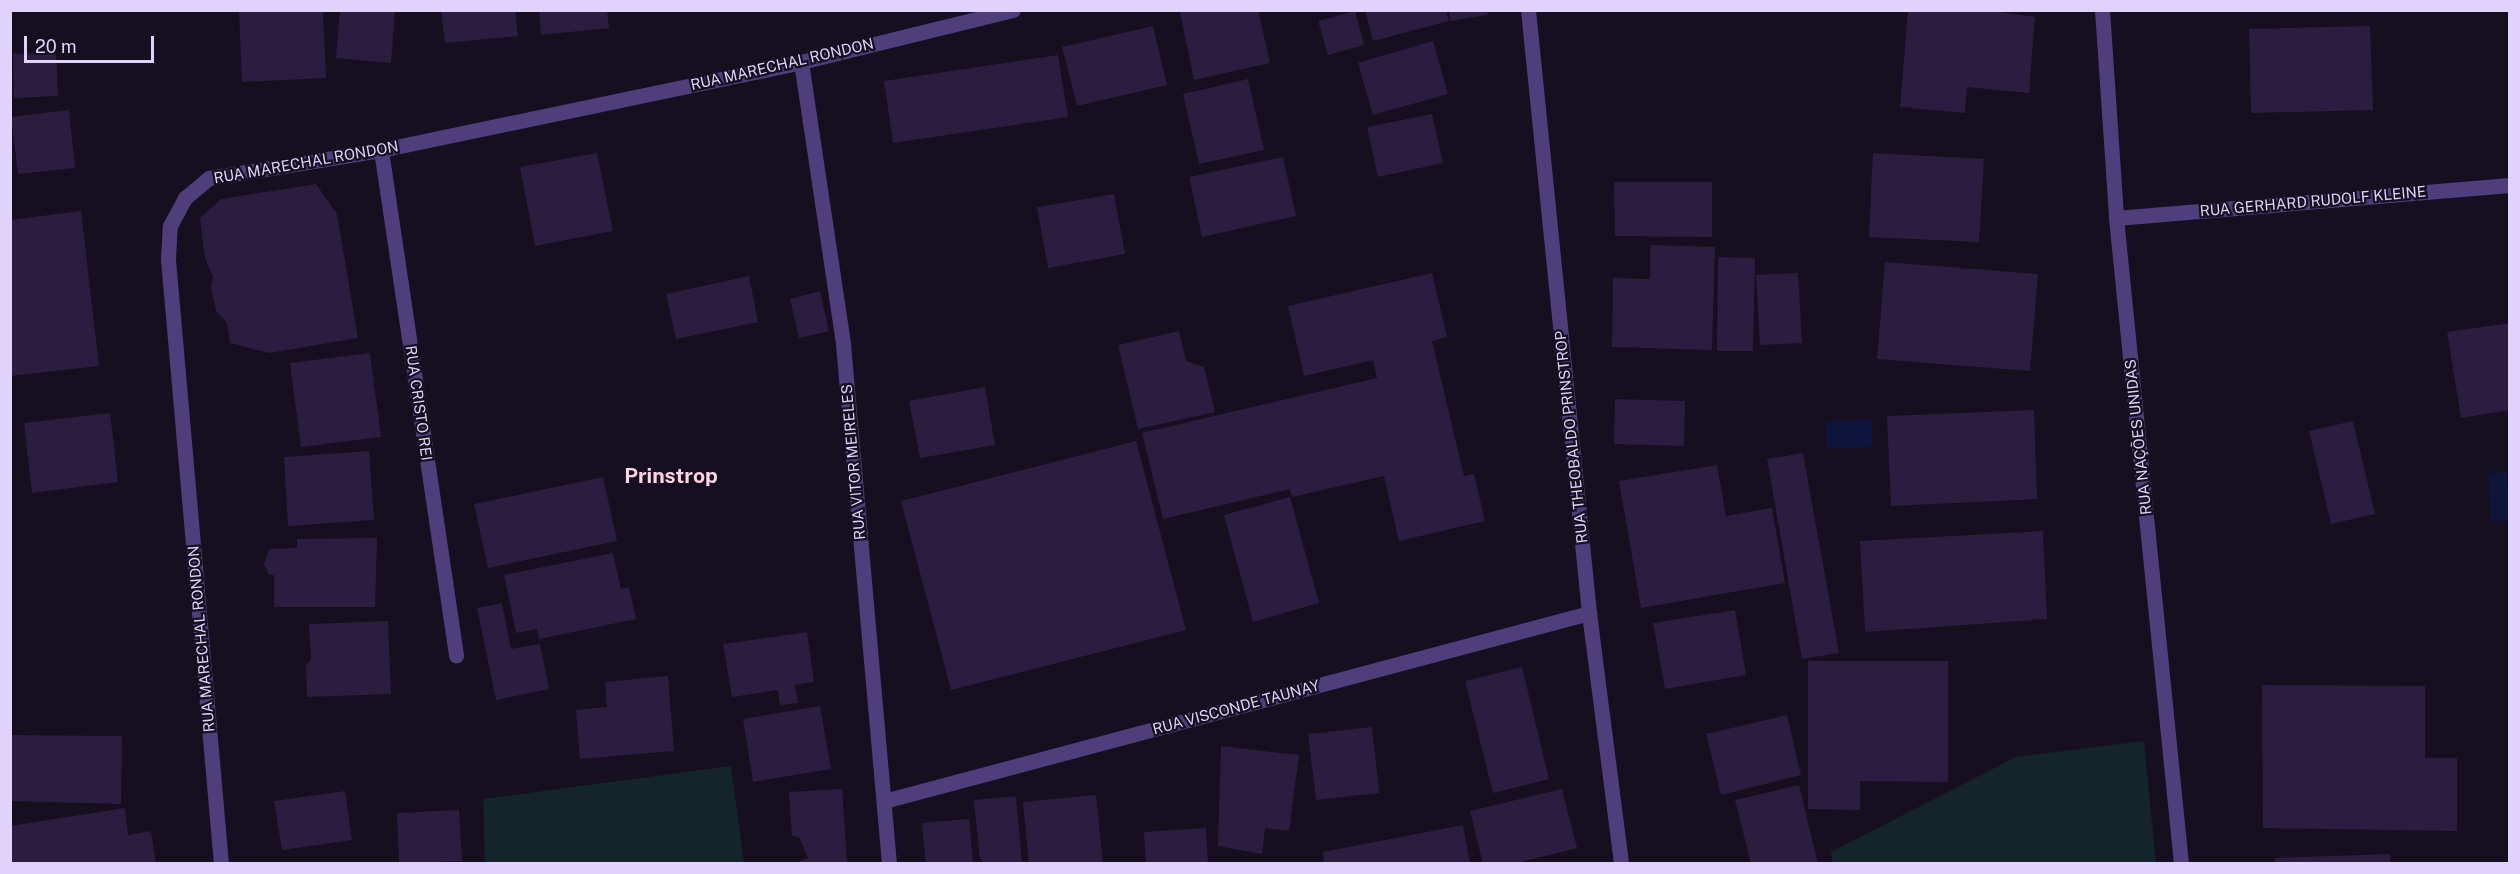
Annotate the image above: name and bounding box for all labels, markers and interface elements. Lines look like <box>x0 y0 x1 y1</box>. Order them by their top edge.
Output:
scale bar <box>27 24 158 62</box>
street label: RUA MARECHAL RONDON <box>689 34 875 94</box>
text: 20 m <box>35 36 77 57</box>
street label: RUA MARECHAL RONDON <box>212 137 400 187</box>
street label: RUA GERHARD RUDOLF KLEINE <box>2199 182 2427 220</box>
street label: RUA THEOBALDO PRINSTROP <box>1551 330 1591 544</box>
street label: RUA CRISTO REI <box>402 344 436 462</box>
street label: RUA NAÇÕES UNIDAS <box>2121 358 2155 516</box>
street label: RUA VITOR MEIRELES <box>837 383 869 541</box>
district label: Prinstrop <box>624 463 718 489</box>
street label: RUA MARECHAL RONDON <box>184 545 218 733</box>
street label: RUA VISCONDE TAUNAY <box>1150 676 1322 738</box>

